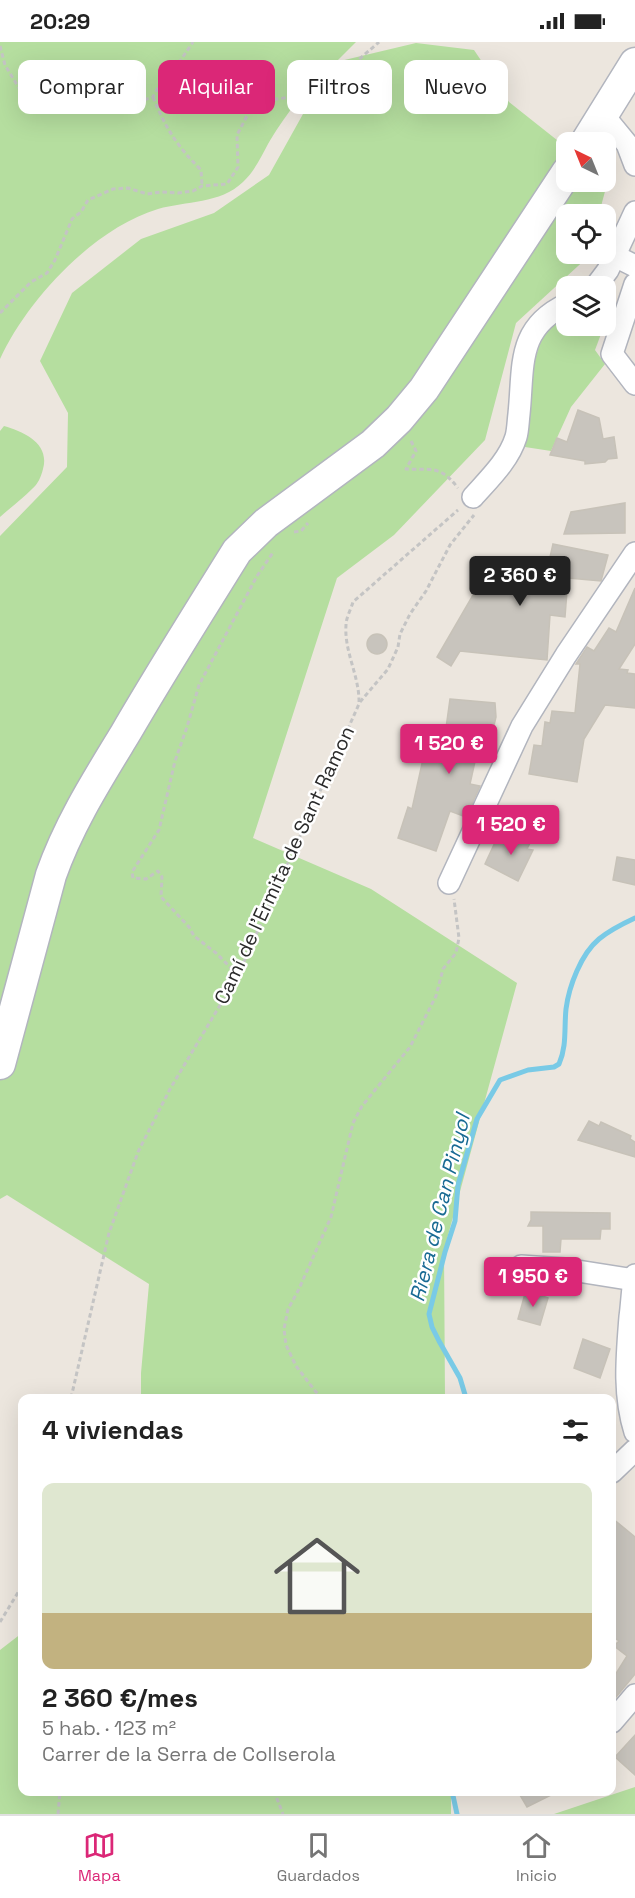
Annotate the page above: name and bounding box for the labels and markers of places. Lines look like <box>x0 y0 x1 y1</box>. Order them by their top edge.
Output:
pin: 2 360 € <box>465 556 575 607</box>
pin: 1 520 € <box>394 724 504 775</box>
pin: 1 520 € <box>456 805 566 856</box>
pin: 1 950 € <box>478 1257 588 1308</box>

